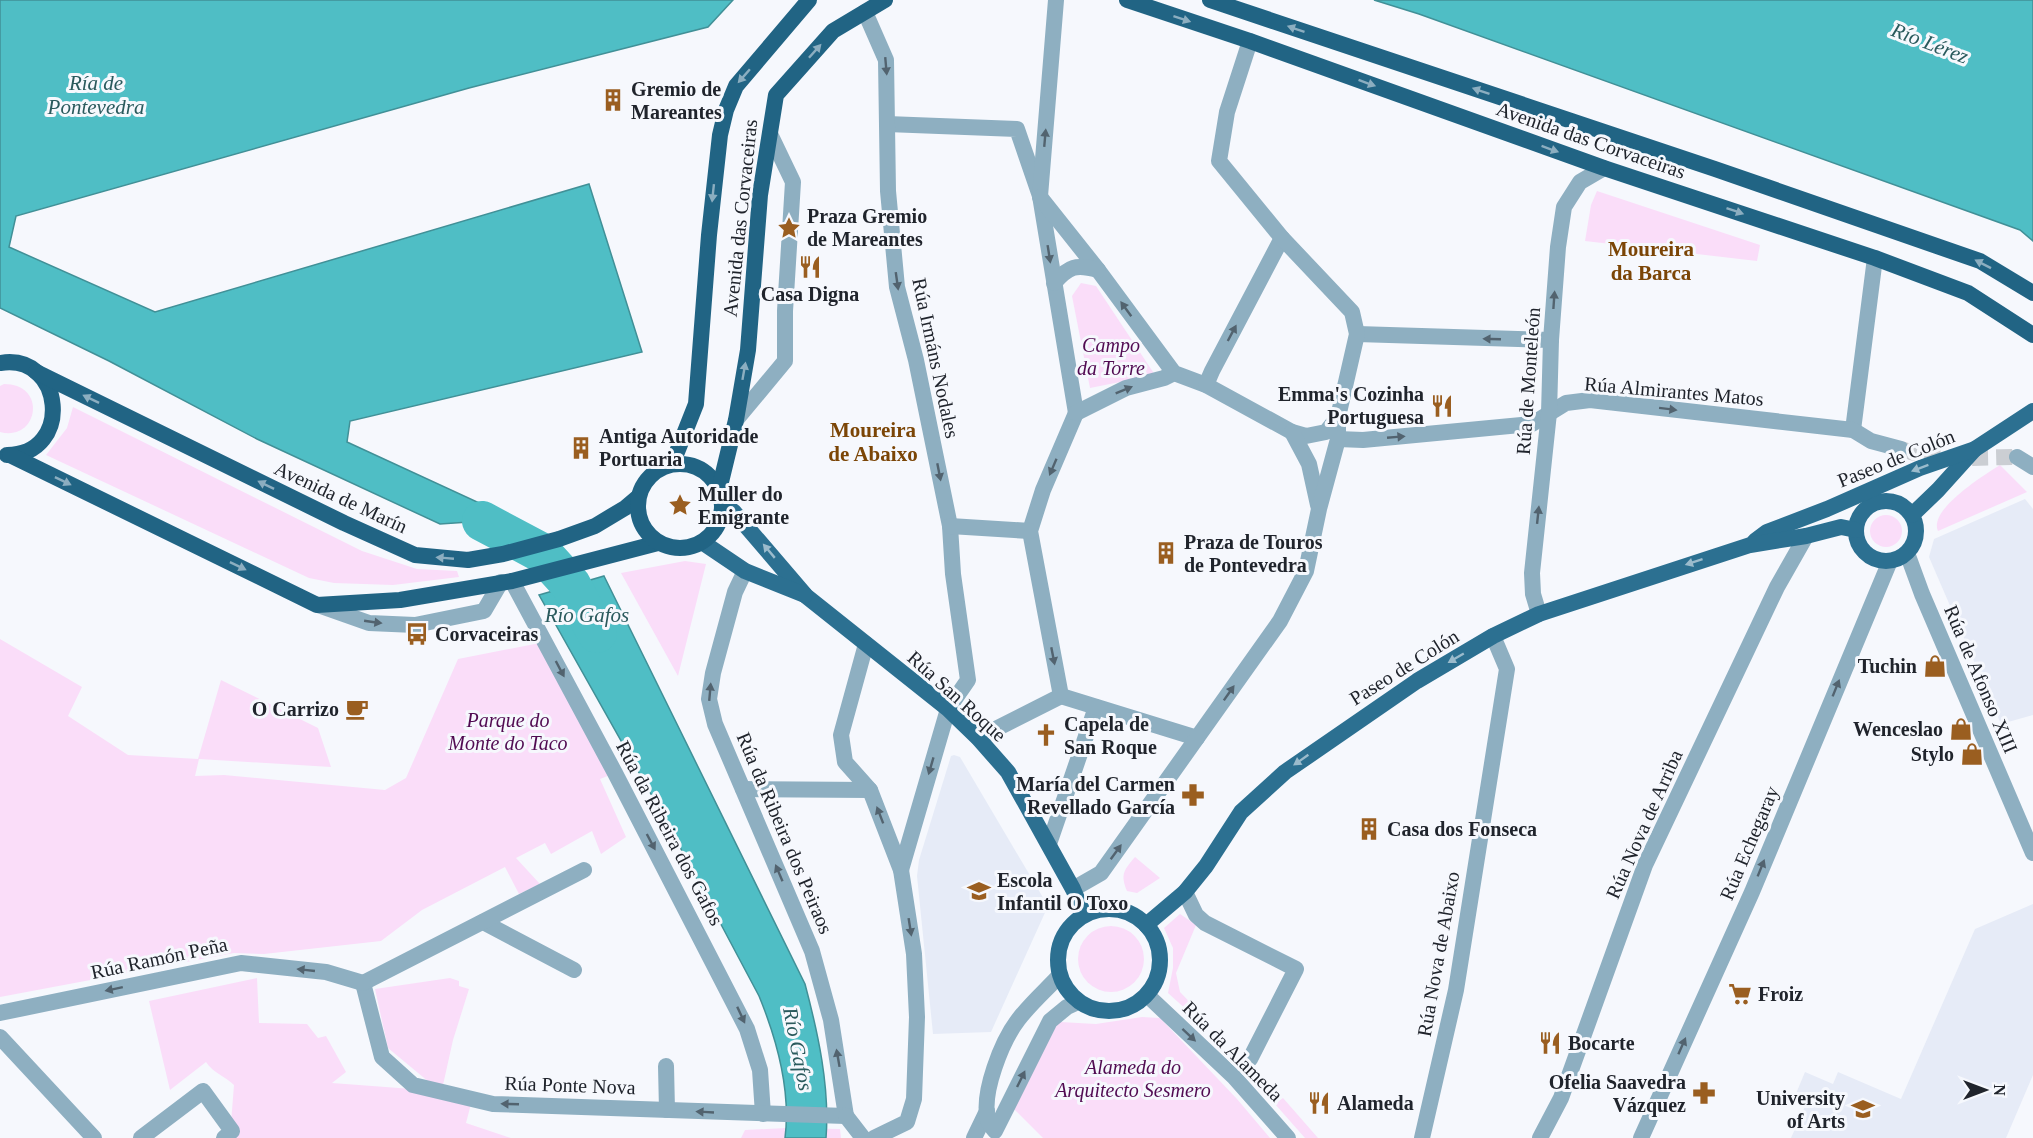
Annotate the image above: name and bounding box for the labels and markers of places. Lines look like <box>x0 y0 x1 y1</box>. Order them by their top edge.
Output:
place label: Gremio de Mareantes <box>631 78 722 123</box>
building icon: Gremio de Mareantes <box>600 87 626 113</box>
place label: Praza Gremio de Mareantes <box>807 205 927 250</box>
place icon: Praza Gremio de Mareantes <box>776 215 802 241</box>
restaurant icon: Casa Digna <box>797 254 823 280</box>
place label: Casa Digna <box>761 283 859 306</box>
place label: Emma's Cozinha Portuguesa <box>1278 383 1424 429</box>
restaurant icon: Emma's Cozinha Portuguesa <box>1429 393 1455 419</box>
place label: Antiga Autoridade Portuaria <box>599 425 759 470</box>
building icon: Antiga Autoridade Portuaria <box>568 435 594 461</box>
place label: Muller do Emigrante <box>698 483 789 529</box>
place icon: Muller do Emigrante <box>667 492 693 518</box>
place label: Praza de Touros de Pontevedra <box>1184 531 1323 576</box>
building icon: Praza de Touros de Pontevedra <box>1153 540 1179 566</box>
bus stop icon: Corvaceiras <box>404 621 430 647</box>
place label: Corvaceiras <box>435 623 539 645</box>
shop icon: Tuchin <box>1922 653 1948 679</box>
place label: Tuchin <box>1858 655 1917 677</box>
cafe icon: O Carrizo <box>344 696 370 722</box>
place label: O Carrizo <box>252 698 339 720</box>
place label: Capela de San Roque <box>1064 713 1157 759</box>
shop icon: Wenceslao <box>1948 716 1974 742</box>
place label: Wenceslao <box>1853 718 1943 740</box>
church icon: Capela de San Roque <box>1033 722 1059 748</box>
shop icon: Stylo <box>1959 741 1985 767</box>
place label: Stylo <box>1911 743 1954 766</box>
place label: María del Carmen Revellado García <box>1016 773 1175 818</box>
pharmacy icon: María del Carmen Revellado García <box>1180 782 1206 808</box>
building icon: Casa dos Fonseca <box>1356 816 1382 842</box>
place label: Casa dos Fonseca <box>1387 818 1537 840</box>
place label: Escola Infantil O Toxo <box>997 869 1128 914</box>
school or university icon: Escola Infantil O Toxo <box>966 878 992 904</box>
supermarket icon: Froiz <box>1727 981 1753 1007</box>
place label: Froiz <box>1758 983 1803 1005</box>
restaurant icon: Bocarte <box>1537 1030 1563 1056</box>
place label: Bocarte <box>1568 1032 1635 1054</box>
place label: Ofelia Saavedra Vázquez <box>1549 1071 1686 1117</box>
pharmacy icon: Ofelia Saavedra Vázquez <box>1691 1080 1717 1106</box>
place label: University of Arts <box>1756 1087 1845 1132</box>
restaurant icon: Alameda <box>1306 1090 1332 1116</box>
place label: Alameda <box>1337 1092 1414 1114</box>
school or university icon: University of Arts <box>1850 1096 1876 1122</box>

